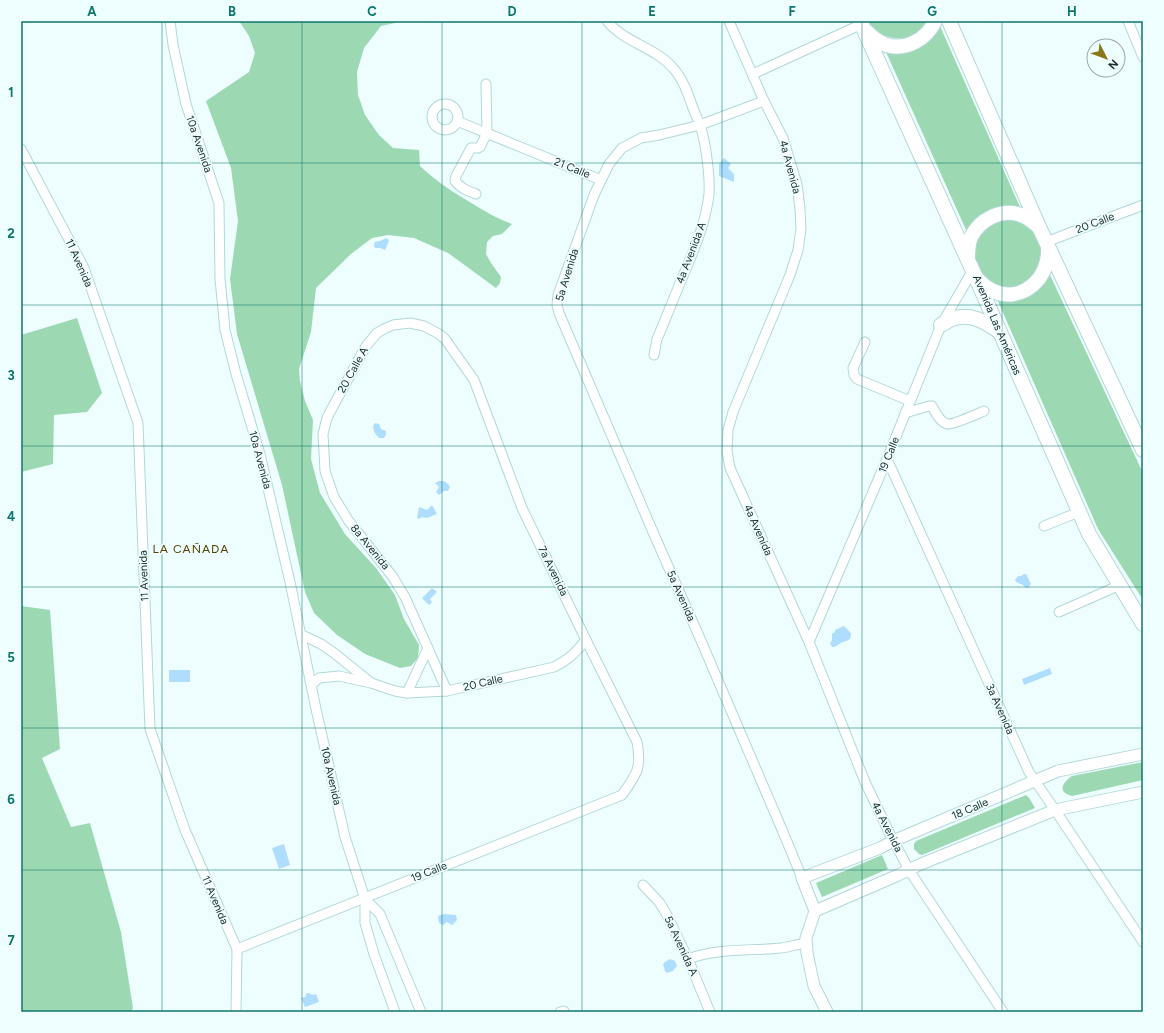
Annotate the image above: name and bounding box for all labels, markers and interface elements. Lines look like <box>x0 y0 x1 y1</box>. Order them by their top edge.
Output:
text: A <box>87 4 97 19</box>
text: B <box>228 4 236 19</box>
text: C <box>367 4 377 19</box>
text: D <box>507 4 517 19</box>
text: E <box>648 4 656 19</box>
text: F <box>788 4 796 19</box>
text: G <box>927 4 937 19</box>
text: H <box>1067 4 1077 19</box>
north arrow <box>1086 38 1126 78</box>
text: N <box>1105 57 1121 72</box>
text: 1 <box>8 85 14 100</box>
street label: 10a Avenida <box>183 114 215 174</box>
street label: 4a Avenida <box>777 139 803 195</box>
street label: 21 Calle <box>552 155 592 181</box>
street label: 20 Calle <box>1074 210 1116 236</box>
street label: 4a Avenida A <box>673 220 709 286</box>
text: 2 <box>7 226 15 241</box>
street label: 11 Avenida <box>63 237 95 289</box>
street label: 5a Avenida <box>553 247 581 303</box>
street label: Avenida Las Américas <box>970 273 1024 377</box>
street label: 20 Calle A <box>335 344 371 395</box>
text: 3 <box>7 368 15 383</box>
street label: 10a Avenida <box>246 430 274 490</box>
street label: 19 Calle <box>876 435 902 475</box>
street label: 4a Avenida <box>741 502 775 558</box>
text: 4 <box>7 509 15 524</box>
street label: 8a Avenida <box>348 522 392 572</box>
district label: LA CAÑADA <box>153 542 229 556</box>
street label: 7a Avenida <box>535 544 571 598</box>
street label: 11 Avenida <box>137 550 151 602</box>
street label: 5a Avenida <box>664 569 698 623</box>
text: 5 <box>7 650 15 665</box>
street label: 20 Calle <box>462 672 504 694</box>
street label: 3a Avenida <box>983 682 1017 736</box>
street label: 10a Avenida <box>318 746 344 806</box>
text: 6 <box>7 792 15 807</box>
street label: 18 Calle <box>950 796 990 822</box>
street label: 4a Avenida <box>869 800 905 854</box>
street label: 19 Calle <box>409 859 449 885</box>
street label: 11 Avenida <box>199 874 231 926</box>
street label: 5a Avenida A <box>661 914 701 978</box>
text: 7 <box>7 933 15 948</box>

